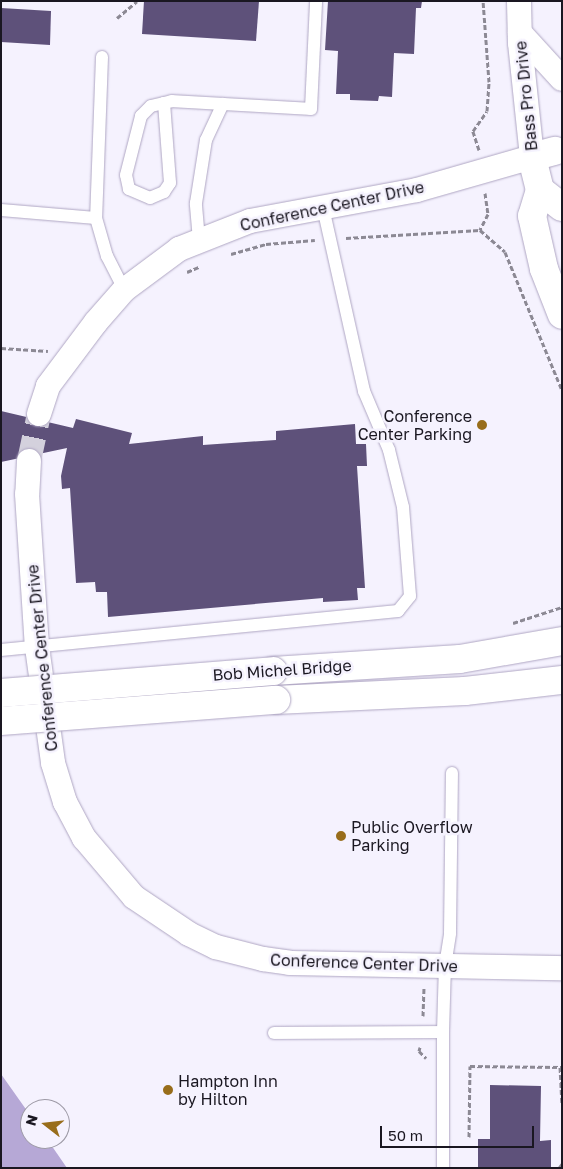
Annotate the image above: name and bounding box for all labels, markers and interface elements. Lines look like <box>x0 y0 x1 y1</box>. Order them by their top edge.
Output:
street label: Bass Pro Drive <box>511 40 541 152</box>
street label: Conference Center Drive <box>238 177 426 235</box>
place label: Conference Center Parking <box>358 406 472 444</box>
marker: Conference Center Parking <box>476 419 488 431</box>
street label: Conference Center Drive <box>23 564 61 752</box>
street label: Bob Michel Bridge <box>212 656 352 684</box>
place label: Public Overflow Parking <box>351 817 473 855</box>
marker: Public Overflow Parking <box>335 830 347 842</box>
street label: Conference Center Drive <box>270 950 458 976</box>
place label: Hampton Inn by Hilton <box>178 1071 278 1109</box>
marker: Hampton Inn by Hilton <box>162 1084 174 1096</box>
north arrow <box>20 1099 70 1149</box>
text: N <box>21 1113 41 1127</box>
scale bar <box>383 1116 537 1148</box>
text: 50 m <box>388 1126 423 1144</box>

